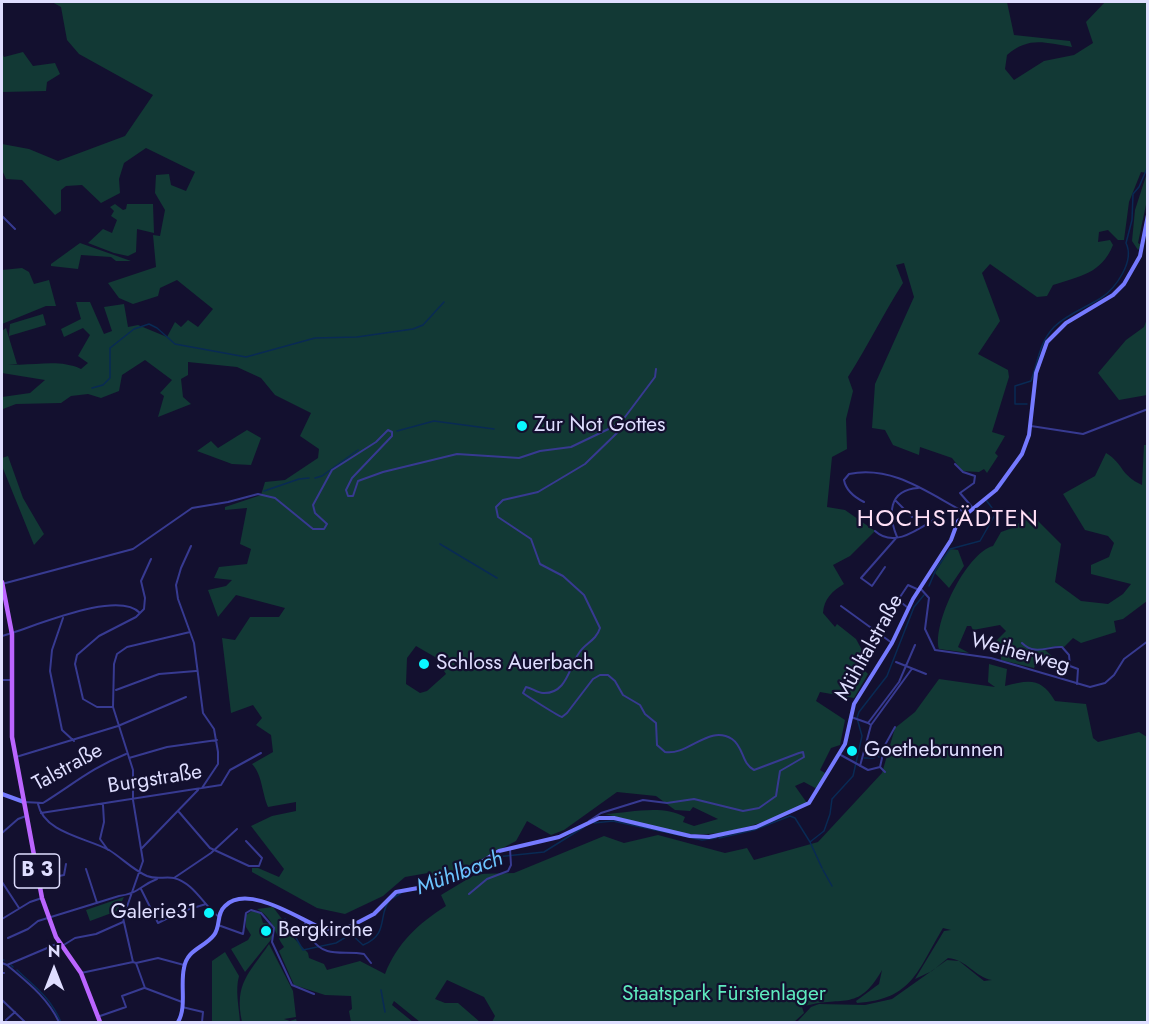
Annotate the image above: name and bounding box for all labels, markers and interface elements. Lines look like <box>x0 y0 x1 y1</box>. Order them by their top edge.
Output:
place label: Zur Not Gottes <box>534 413 666 439</box>
marker: Zur Not Gottes <box>515 419 529 433</box>
district label: HOCHSTÄDTEN <box>857 506 1039 534</box>
street label: Mühltalstraße <box>831 591 909 705</box>
street label: Weiherweg <box>968 629 1072 679</box>
place label: Schloss Auerbach <box>436 651 594 677</box>
marker: Schloss Auerbach <box>417 657 431 671</box>
place label: Goethebrunnen <box>864 738 1004 764</box>
street label: Talstraße <box>29 739 107 797</box>
marker: Goethebrunnen <box>845 744 859 758</box>
street label: Burgstraße <box>106 760 204 800</box>
water label: Mühlbach <box>413 846 507 902</box>
road number: B 3 <box>15 854 60 888</box>
place label: Galerie31 <box>111 900 197 926</box>
marker: Galerie31 <box>202 906 216 920</box>
place label: Bergkirche <box>278 918 373 944</box>
marker: Bergkirche <box>259 924 273 938</box>
north arrow <box>24 940 84 1000</box>
text: N <box>48 940 60 963</box>
park label: Staatspark Fürstenlager <box>622 982 826 1008</box>

